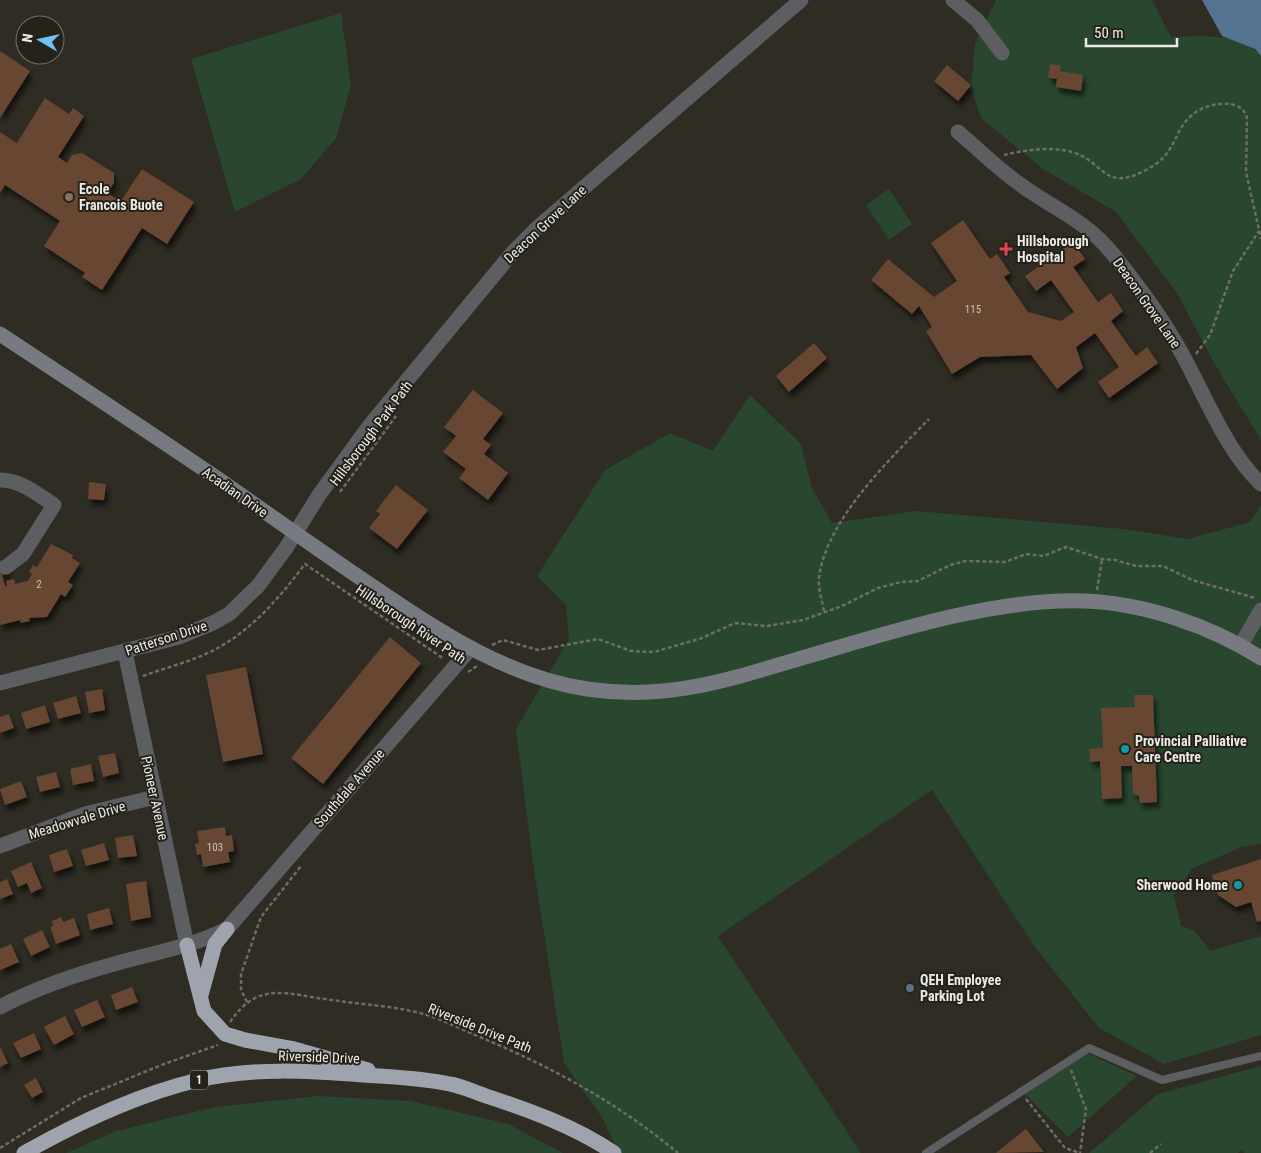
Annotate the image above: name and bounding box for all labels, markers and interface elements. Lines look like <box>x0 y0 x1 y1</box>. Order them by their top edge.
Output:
north arrow <box>15 15 65 65</box>
scale bar <box>1086 15 1177 47</box>
text: 50 m <box>1094 24 1124 42</box>
text: N <box>19 32 36 43</box>
place label: Ecole Francois Buote <box>79 181 163 213</box>
street label: Deacon Grove Lane <box>501 182 590 266</box>
marker: Ecole Francois Buote <box>63 191 75 203</box>
place label: Hillsborough Hospital <box>1017 233 1089 265</box>
marker: Hillsborough Hospital <box>999 242 1013 256</box>
street label: Deacon Grove Lane <box>1110 255 1184 352</box>
house number: 115 <box>965 303 981 316</box>
street label: Hillsborough Park Path <box>326 378 416 488</box>
street label: Acadian Drive <box>199 464 271 521</box>
house number: 2 <box>36 578 42 591</box>
street label: Hillsborough River Path <box>353 581 469 667</box>
street label: Patterson Drive <box>123 617 209 659</box>
place label: Provincial Palliative Care Centre <box>1135 733 1247 765</box>
marker: Provincial Palliative Care Centre <box>1119 743 1131 755</box>
street label: Southdale Avenue <box>311 745 388 831</box>
street label: Pioneer Avenue <box>138 754 172 842</box>
street label: Meadowvale Drive <box>27 798 128 842</box>
house number: 103 <box>207 841 223 854</box>
place label: Sherwood Home <box>1137 877 1228 893</box>
marker: Sherwood Home <box>1232 879 1244 891</box>
place label: QEH Employee Parking Lot <box>920 972 1002 1004</box>
marker: QEH Employee Parking Lot <box>904 982 916 994</box>
street label: Riverside Drive Path <box>426 1000 534 1056</box>
street label: Riverside Drive <box>278 1048 361 1066</box>
road number: 1 <box>190 1070 208 1090</box>

